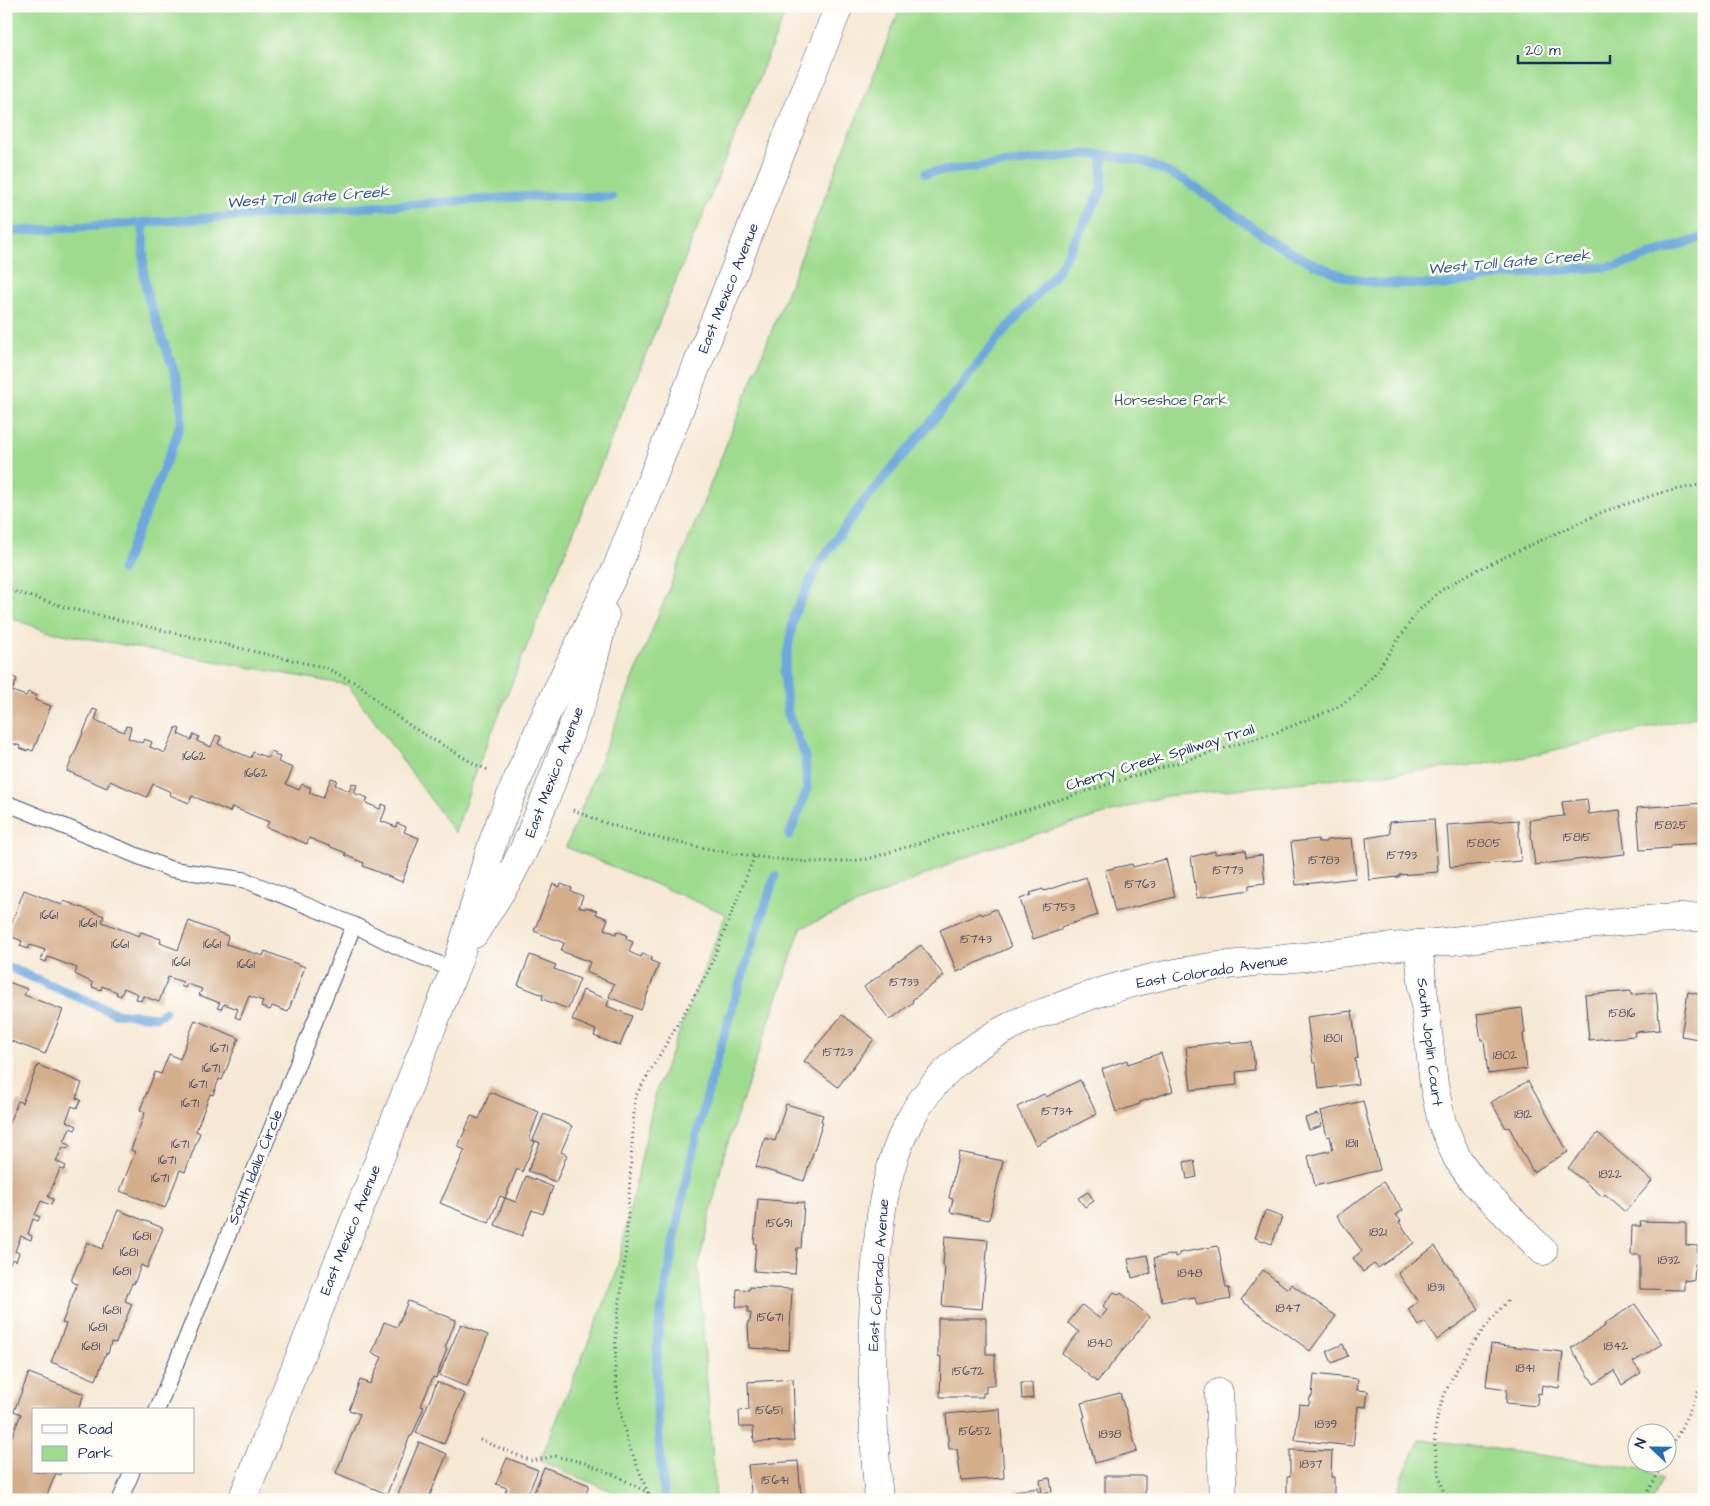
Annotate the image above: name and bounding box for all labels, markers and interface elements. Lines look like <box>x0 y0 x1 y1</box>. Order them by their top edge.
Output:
scale bar <box>1518 32 1610 64</box>
text: 20 m <box>1525 40 1561 61</box>
water label: West Toll Gate Creek <box>226 180 391 214</box>
street label: East Mexico Avenue <box>693 220 764 356</box>
water label: West Toll Gate Creek <box>1427 244 1592 280</box>
park label: Horseshoe Park <box>1114 390 1228 411</box>
street label: East Mexico Avenue <box>520 704 589 841</box>
street label: Cherry Creek Spillway Trail <box>1063 719 1257 797</box>
house number: 1662 <box>182 748 206 765</box>
house number: 1662 <box>244 765 268 782</box>
house number: 15825 <box>1654 817 1688 834</box>
house number: 15815 <box>1563 829 1591 846</box>
house number: 15805 <box>1467 835 1501 852</box>
house number: 15793 <box>1387 847 1417 864</box>
house number: 15783 <box>1308 852 1340 869</box>
house number: 15773 <box>1213 862 1243 879</box>
house number: 15763 <box>1124 876 1156 893</box>
house number: 15753 <box>1043 899 1075 916</box>
house number: 1661 <box>40 907 59 924</box>
house number: 1661 <box>79 915 98 932</box>
house number: 15743 <box>960 931 992 948</box>
house number: 1661 <box>111 936 130 953</box>
house number: 1661 <box>203 936 222 953</box>
street label: East Colorado Avenue <box>1135 949 1289 994</box>
house number: 1661 <box>172 954 191 971</box>
house number: 1661 <box>237 956 256 973</box>
house number: 15733 <box>889 974 919 991</box>
street label: South Joplin Court <box>1411 977 1448 1107</box>
house number: 15816 <box>1609 1005 1636 1022</box>
house number: 1801 <box>1324 1030 1343 1047</box>
house number: 1671 <box>210 1040 228 1057</box>
house number: 15723 <box>823 1044 853 1061</box>
house number: 1802 <box>1493 1047 1517 1064</box>
house number: 1671 <box>202 1060 220 1077</box>
house number: 1671 <box>189 1076 207 1093</box>
house number: 1671 <box>181 1095 199 1112</box>
house number: 15734 <box>1041 1103 1073 1120</box>
house number: 1812 <box>1514 1106 1532 1123</box>
street label: South Idalia Circle <box>223 1107 288 1228</box>
house number: 1811 <box>1346 1135 1359 1152</box>
house number: 1671 <box>171 1136 189 1153</box>
house number: 1671 <box>158 1152 176 1169</box>
street label: East Mexico Avenue <box>315 1162 386 1298</box>
house number: 1822 <box>1598 1166 1622 1183</box>
house number: 1671 <box>151 1170 169 1187</box>
street label: East Colorado Avenue <box>863 1198 894 1352</box>
house number: 15691 <box>766 1215 792 1232</box>
house number: 1821 <box>1369 1224 1387 1241</box>
house number: 1681 <box>133 1228 152 1245</box>
house number: 1681 <box>120 1244 139 1261</box>
house number: 1832 <box>1658 1252 1680 1269</box>
house number: 1681 <box>113 1263 132 1280</box>
house number: 1848 <box>1177 1265 1203 1282</box>
house number: 1831 <box>1428 1279 1445 1296</box>
house number: 1847 <box>1276 1300 1301 1317</box>
house number: 1681 <box>103 1302 122 1319</box>
house number: 15671 <box>757 1309 784 1326</box>
house number: 1681 <box>89 1319 108 1336</box>
house number: 1840 <box>1087 1335 1113 1352</box>
house number: 1681 <box>82 1338 101 1355</box>
house number: 1842 <box>1604 1338 1628 1355</box>
house number: 1841 <box>1515 1360 1535 1377</box>
house number: 15672 <box>952 1363 984 1380</box>
house number: 15651 <box>755 1402 783 1419</box>
legend <box>32 1408 195 1474</box>
house number: 1839 <box>1315 1416 1337 1433</box>
text: Road <box>78 1419 113 1440</box>
house number: 15652 <box>959 1423 992 1440</box>
north arrow <box>1628 1424 1678 1474</box>
house number: 1838 <box>1098 1426 1122 1443</box>
text: N <box>1630 1435 1652 1451</box>
text: Park <box>78 1443 113 1464</box>
house number: 1837 <box>1300 1456 1323 1473</box>
house number: 15641 <box>761 1472 789 1489</box>

